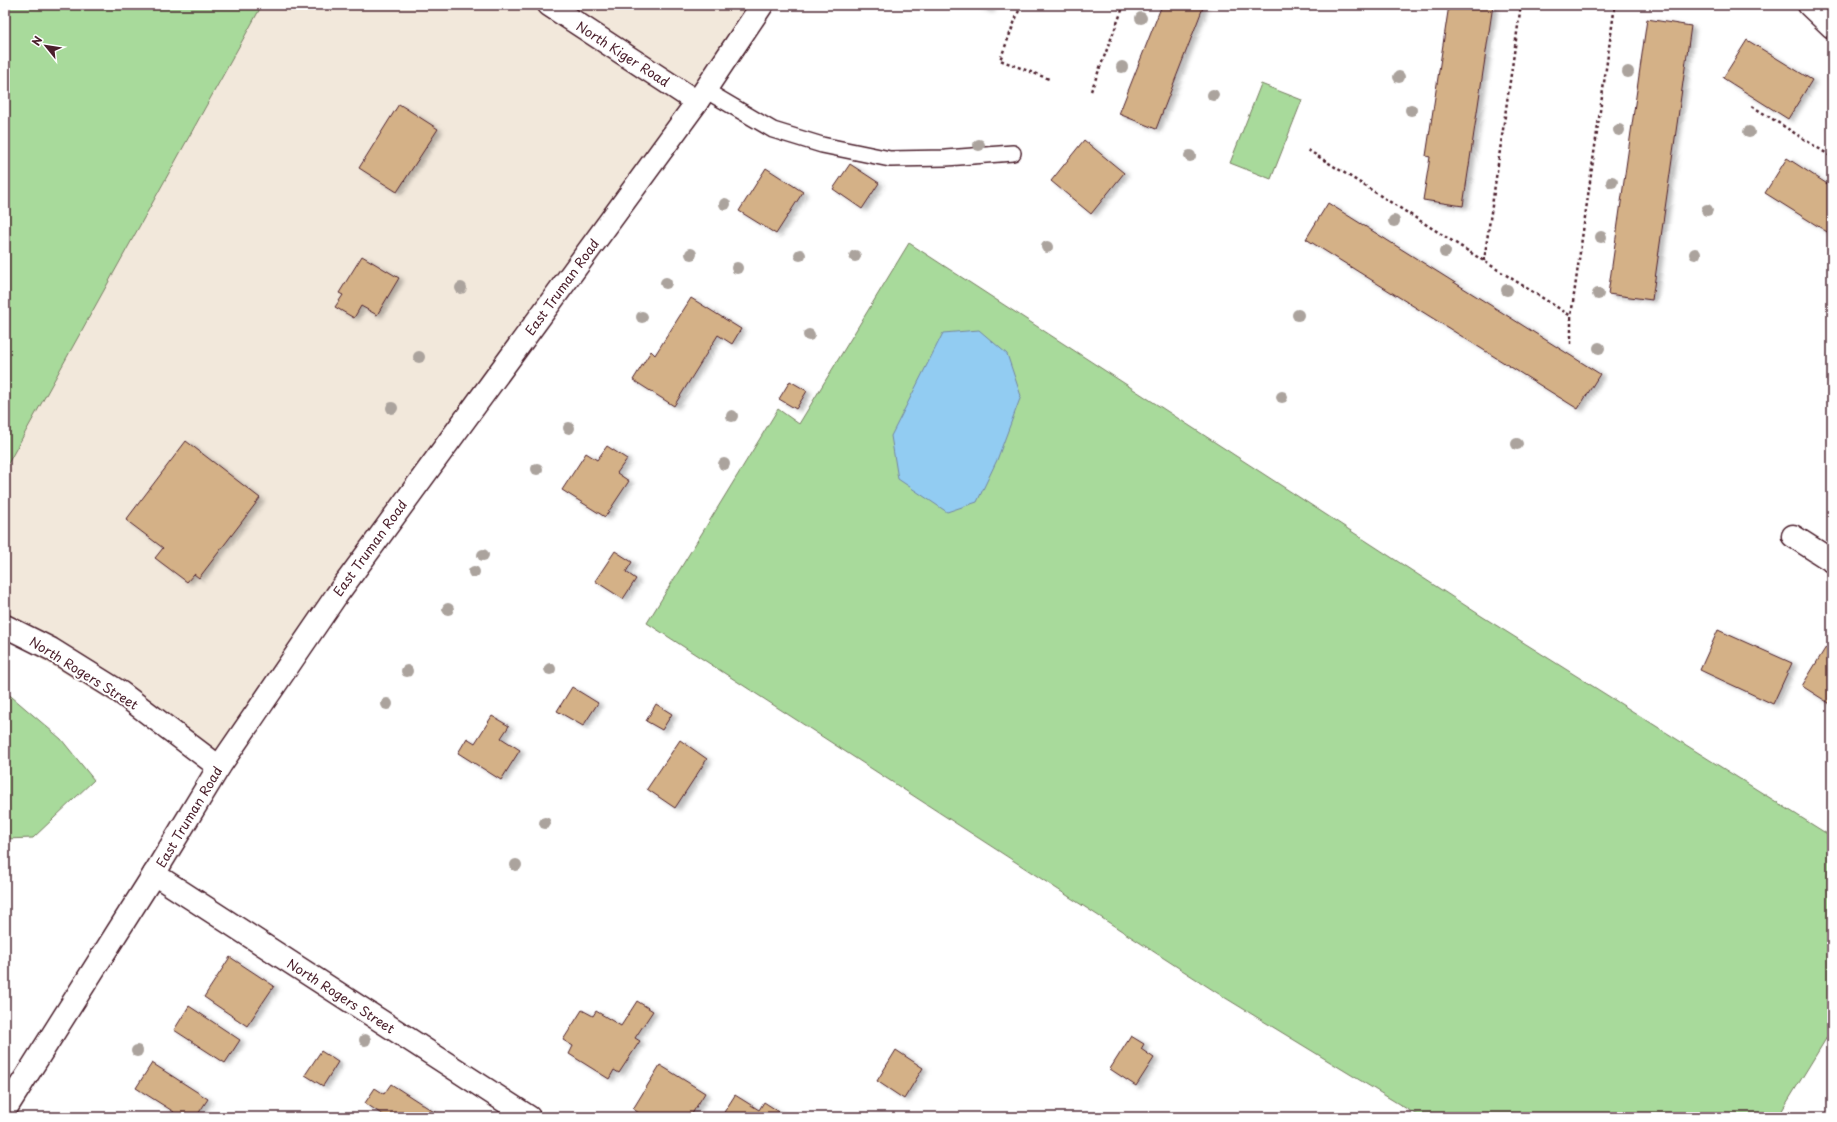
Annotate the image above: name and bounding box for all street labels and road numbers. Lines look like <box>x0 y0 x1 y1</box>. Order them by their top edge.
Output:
street label: North Kiger Road <box>573 16 674 91</box>
street label: East Truman Road <box>520 235 603 339</box>
street label: East Truman Road <box>328 496 411 600</box>
street label: North Rogers Street <box>26 631 142 714</box>
street label: East Truman Road <box>151 763 226 871</box>
street label: North Rogers Street <box>284 954 399 1038</box>

